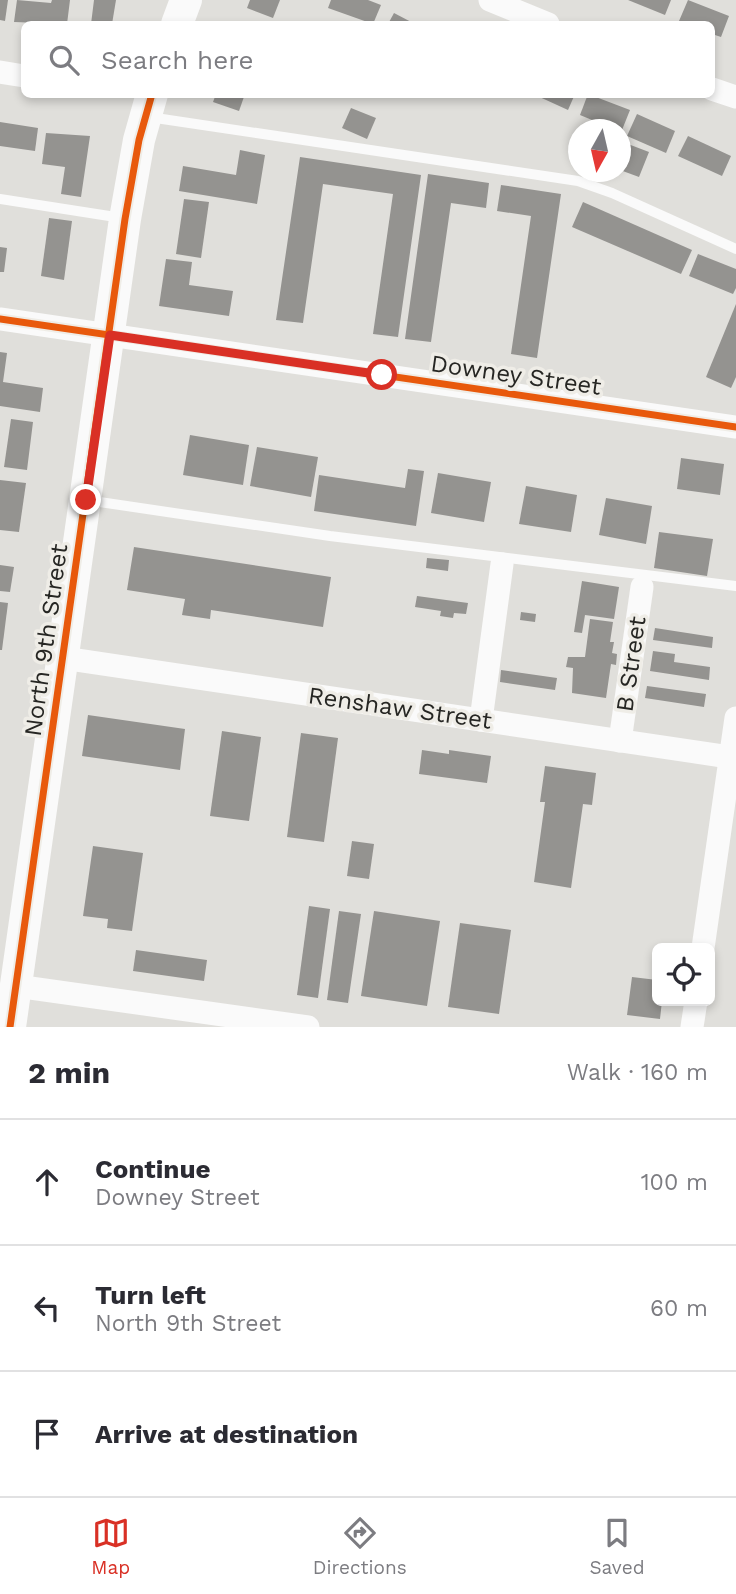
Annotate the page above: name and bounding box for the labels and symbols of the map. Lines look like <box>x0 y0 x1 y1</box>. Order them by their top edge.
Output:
north arrow <box>568 119 631 182</box>
street label: Downey Street <box>429 349 603 401</box>
route start <box>366 359 397 390</box>
route end <box>70 484 101 515</box>
street label: North 9th Street <box>19 542 73 738</box>
street label: B Street <box>610 614 652 714</box>
street label: Renshaw Street <box>306 681 494 735</box>

